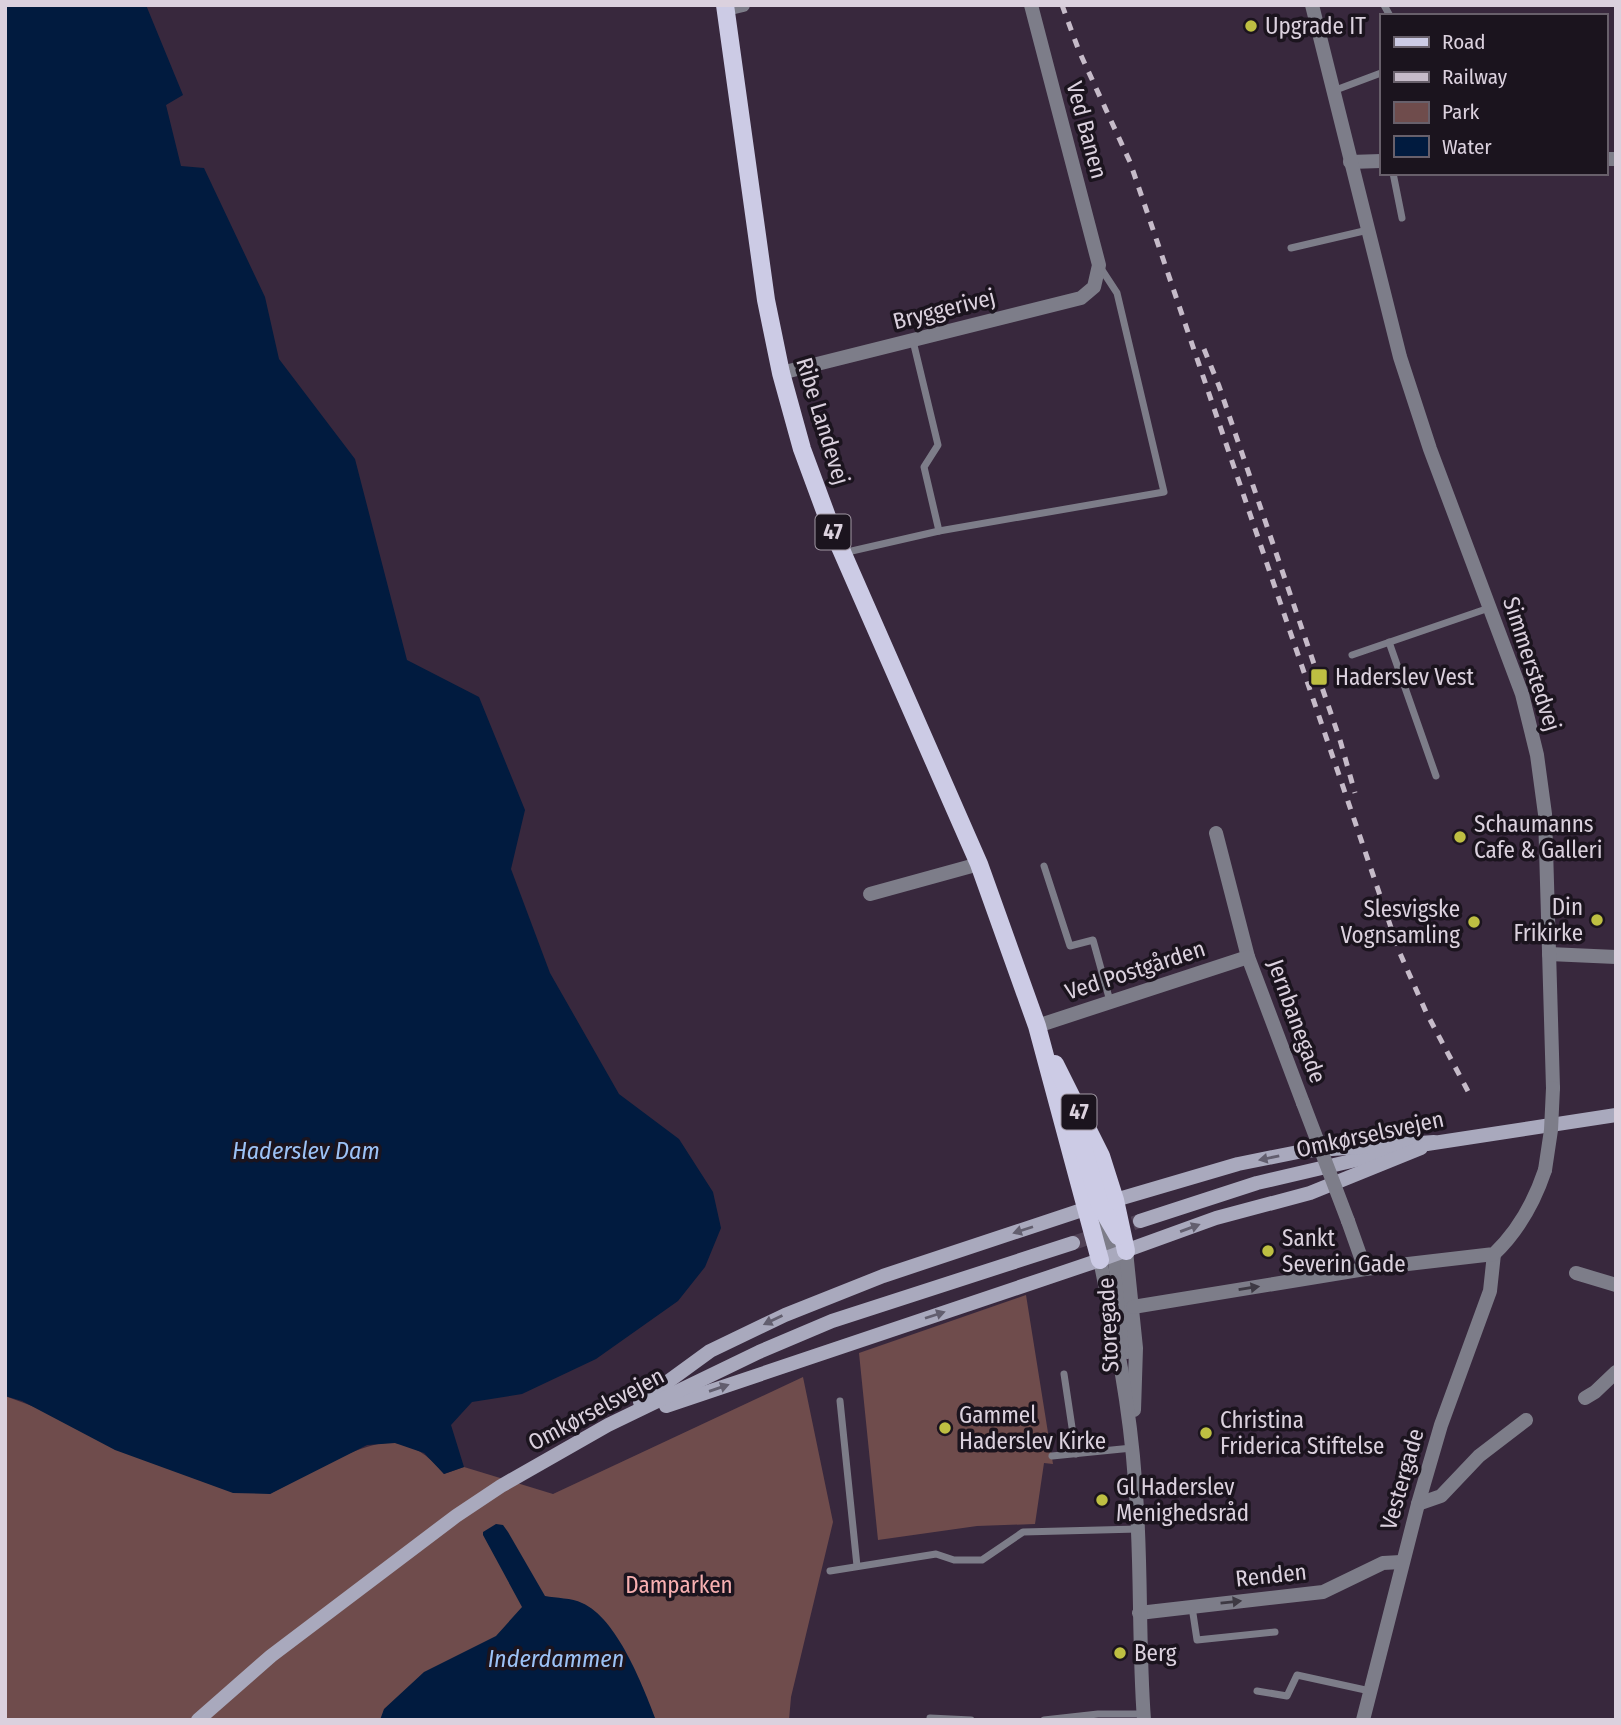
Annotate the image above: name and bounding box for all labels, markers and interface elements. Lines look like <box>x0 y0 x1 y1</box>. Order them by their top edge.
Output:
place label: Upgrade IT <box>1265 12 1366 40</box>
legend <box>1380 14 1607 175</box>
marker: Upgrade IT <box>1243 18 1259 34</box>
text: Road <box>1442 29 1486 55</box>
text: Railway <box>1442 64 1508 90</box>
street label: Ved Banen <box>1061 78 1113 182</box>
text: Park <box>1442 99 1480 125</box>
text: Water <box>1442 134 1492 160</box>
street label: Bryggerivej <box>890 283 998 335</box>
street label: Ribe Landevej <box>790 354 856 488</box>
road number: 47 <box>816 514 850 550</box>
street label: Simmerstedvej <box>1497 593 1567 735</box>
place label: Haderslev Vest <box>1335 663 1475 691</box>
marker: Haderslev Vest <box>1309 667 1329 687</box>
place label: Schaumanns Cafe & Galleri <box>1474 810 1602 864</box>
marker: Schaumanns Cafe & Galleri <box>1452 829 1468 845</box>
place label: Din Frikirke <box>1513 893 1583 947</box>
place label: Slesvigske Vognsamling <box>1340 895 1460 949</box>
marker: Din Frikirke <box>1589 912 1605 928</box>
marker: Slesvigske Vognsamling <box>1466 914 1482 930</box>
street label: Ved Postgården <box>1061 934 1209 1006</box>
street label: Jernbanegade <box>1262 955 1332 1087</box>
road number: 47 <box>1062 1094 1096 1130</box>
street label: Omkørselsvejen <box>1294 1105 1446 1163</box>
water label: Haderslev Dam <box>232 1137 380 1165</box>
one-way arrow <box>1258 1152 1280 1163</box>
one-way arrow <box>1180 1222 1201 1233</box>
place label: Sankt Severin Gade <box>1282 1224 1406 1278</box>
one-way arrow <box>1012 1225 1033 1236</box>
marker: Sankt Severin Gade <box>1260 1243 1276 1259</box>
street label: Storegade <box>1092 1277 1124 1373</box>
one-way arrow <box>1238 1282 1260 1293</box>
one-way arrow <box>924 1309 945 1320</box>
one-way arrow <box>763 1315 783 1326</box>
street label: Omkørselsvejen <box>523 1361 669 1457</box>
one-way arrow <box>709 1382 730 1393</box>
place label: Gammel Haderslev Kirke <box>959 1401 1106 1455</box>
place label: Christina Friderica Stiftelse <box>1220 1406 1384 1460</box>
marker: Gammel Haderslev Kirke <box>937 1420 953 1436</box>
marker: Christina Friderica Stiftelse <box>1198 1425 1214 1441</box>
street label: Vestergade <box>1374 1425 1430 1533</box>
place label: Gl Haderslev Menighedsråd <box>1116 1473 1249 1527</box>
marker: Gl Haderslev Menighedsråd <box>1094 1492 1110 1508</box>
street label: Renden <box>1234 1557 1308 1593</box>
park label: Damparken <box>625 1571 733 1599</box>
one-way arrow <box>1220 1597 1242 1608</box>
place label: Berg <box>1134 1639 1177 1667</box>
water label: Inderdammen <box>488 1645 624 1673</box>
marker: Berg <box>1112 1645 1128 1661</box>

